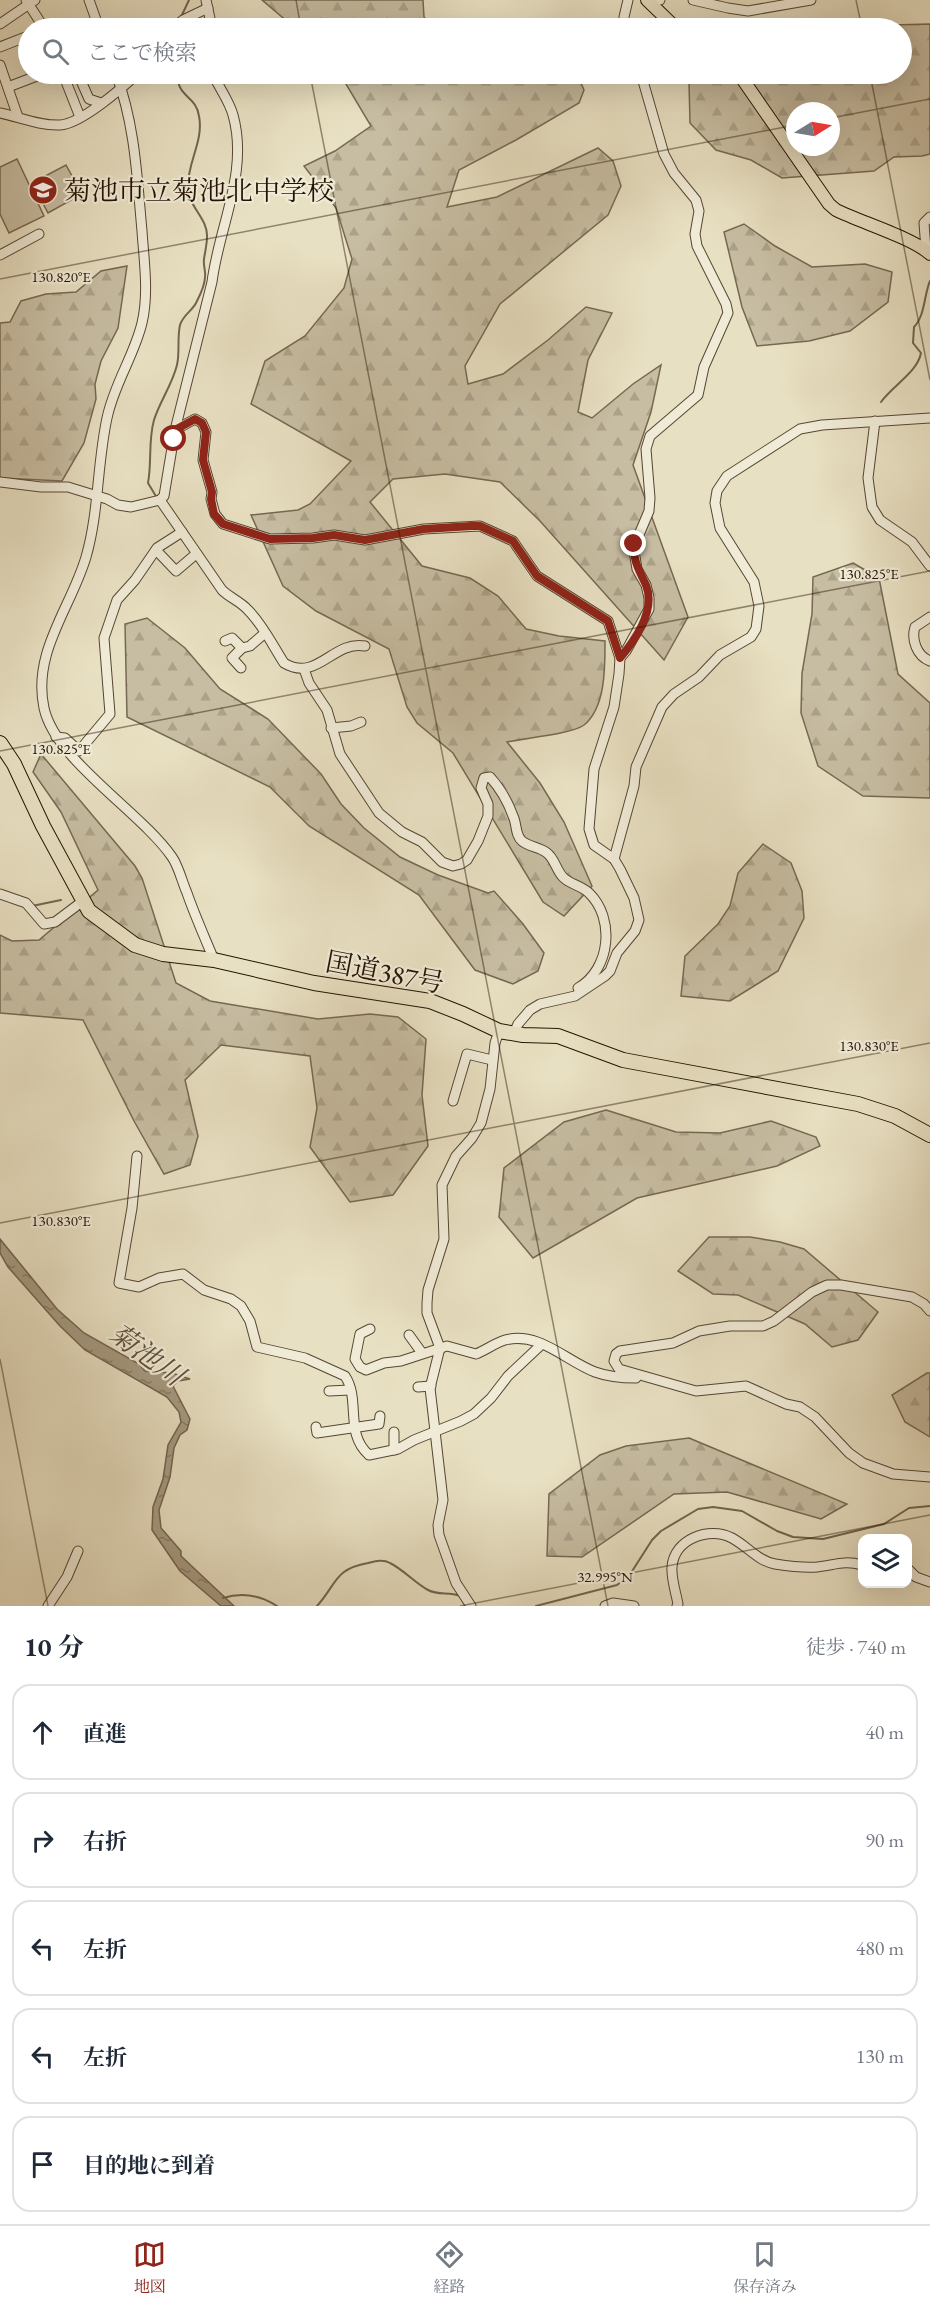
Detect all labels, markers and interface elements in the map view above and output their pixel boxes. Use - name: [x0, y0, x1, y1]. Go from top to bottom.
- search box: [18, 18, 912, 84]
- icon: search: [39, 35, 72, 68]
- text: ここで検索: [87, 38, 197, 67]
- north arrow: [786, 102, 840, 156]
- place label: 菊池市立菊池北中学校: [64, 173, 334, 208]
- school or university icon: 菊池市立菊池北中学校: [27, 174, 59, 206]
- text: 130.820°E: [31, 267, 91, 286]
- route start: [160, 425, 186, 451]
- route end: [620, 530, 646, 556]
- text: 130.825°E: [839, 564, 899, 583]
- text: 130.825°E: [31, 739, 91, 758]
- street label: 国道387号: [323, 943, 447, 1001]
- text: 130.830°E: [839, 1036, 899, 1055]
- text: 130.830°E: [31, 1211, 91, 1230]
- water label: 菊池川: [102, 1315, 194, 1395]
- map controls: [858, 1534, 912, 1588]
- button: layers: [858, 1534, 912, 1588]
- text: 32.995°N: [577, 1567, 633, 1586]
- text: 10 分: [24, 1630, 84, 1664]
- text: 徒歩 · 740 m: [806, 1634, 906, 1660]
- icon: ahead: [26, 1716, 59, 1749]
- text: 直進: [83, 1719, 127, 1748]
- text: 40 m: [865, 1719, 904, 1745]
- icon: right: [26, 1824, 59, 1857]
- text: 右折: [83, 1827, 127, 1856]
- text: 90 m: [865, 1827, 904, 1853]
- icon: left: [26, 1932, 59, 1965]
- text: 左折: [83, 1935, 127, 1964]
- text: 480 m: [856, 1935, 904, 1961]
- icon: left: [26, 2040, 59, 2073]
- text: 左折: [83, 2043, 127, 2072]
- text: 130 m: [856, 2043, 904, 2069]
- icon: arrive: [26, 2148, 59, 2181]
- text: 目的地に到着: [83, 2151, 215, 2180]
- tab: 地図: [133, 2238, 166, 2297]
- tab: 経路: [433, 2238, 466, 2297]
- tab: 保存済み: [733, 2238, 797, 2297]

